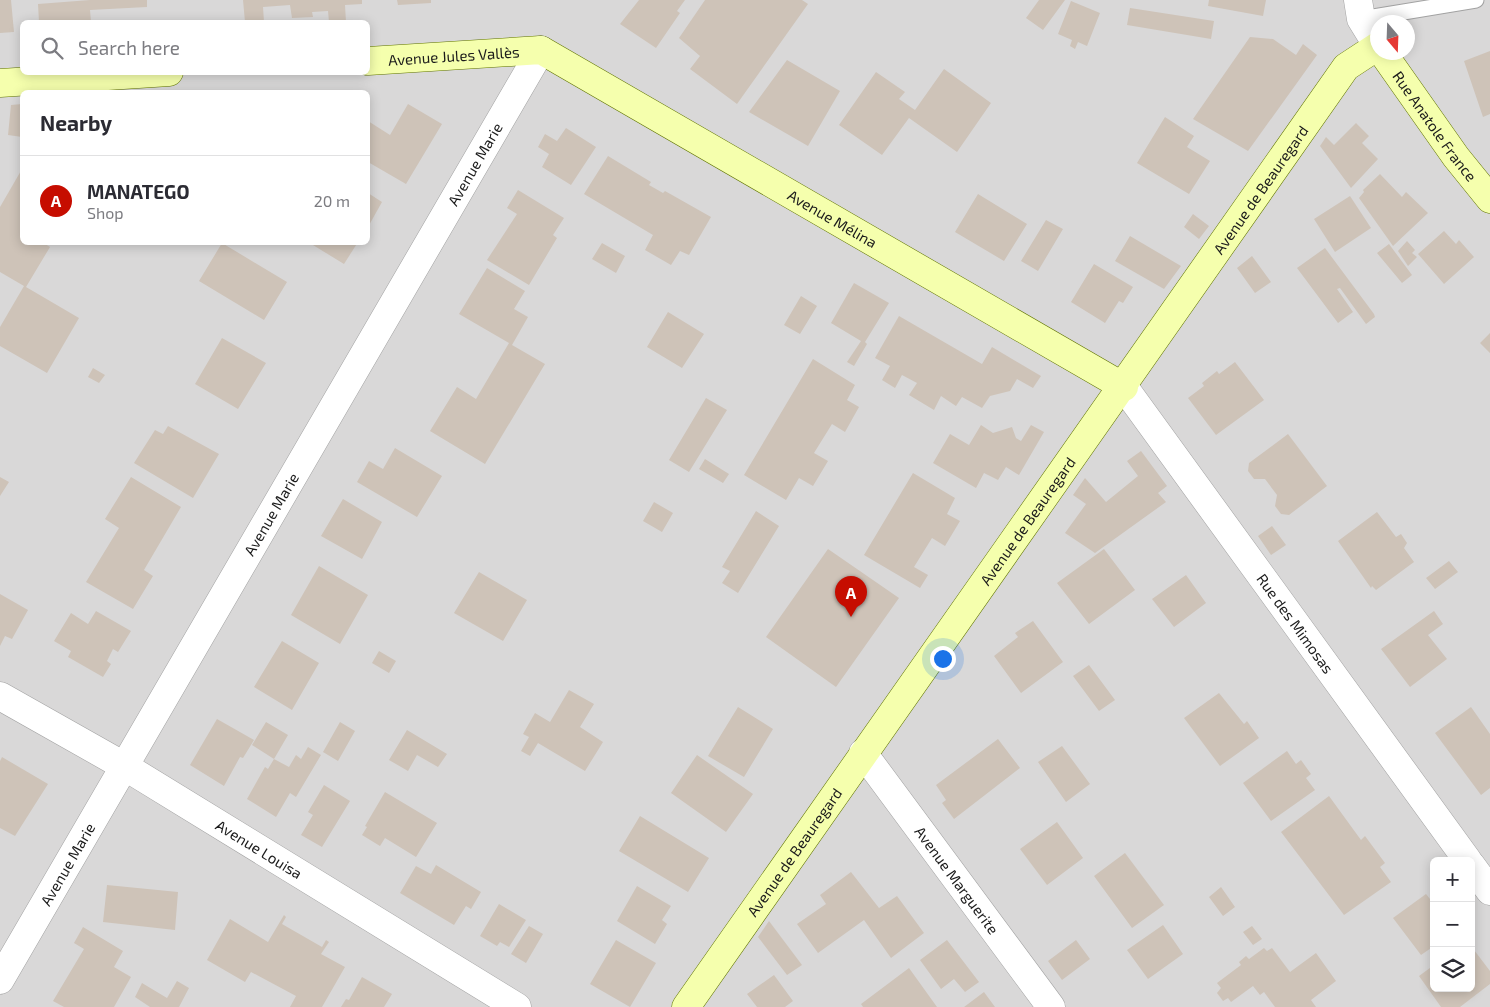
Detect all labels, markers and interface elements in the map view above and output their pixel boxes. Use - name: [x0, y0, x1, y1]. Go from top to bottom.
- north arrow: [1370, 15, 1415, 60]
- search box: [20, 20, 370, 75]
- icon: search: [38, 34, 66, 62]
- text: Search here: [78, 36, 180, 59]
- street label: Avenue Jules Vallès: [387, 42, 520, 69]
- street label: Rue Anatole France: [1389, 67, 1481, 185]
- text: Nearby: [40, 110, 112, 135]
- street label: Avenue Marie: [444, 119, 506, 209]
- street label: Avenue de Beauregard: [1209, 122, 1312, 257]
- text: MANATEGO: [87, 180, 190, 203]
- street label: Avenue Mélina: [785, 186, 880, 251]
- text: A: [51, 191, 61, 210]
- text: 20 m: [314, 191, 350, 210]
- text: Shop: [87, 203, 124, 222]
- street label: Avenue de Beauregard: [976, 453, 1079, 589]
- street label: Avenue Marie: [240, 469, 302, 559]
- street label: Rue des Mimosas: [1253, 570, 1338, 677]
- pin: A: [835, 576, 867, 617]
- your location: [930, 646, 956, 672]
- street label: Avenue de Beauregard: [743, 784, 845, 920]
- street label: Avenue Louisa: [213, 816, 306, 882]
- street label: Avenue Marie: [36, 820, 99, 909]
- street label: Avenue Marguerite: [911, 823, 1003, 937]
- map controls: [1430, 857, 1475, 992]
- button: +: [1430, 857, 1475, 902]
- button: −: [1430, 902, 1475, 947]
- button: layers: [1430, 947, 1475, 992]

